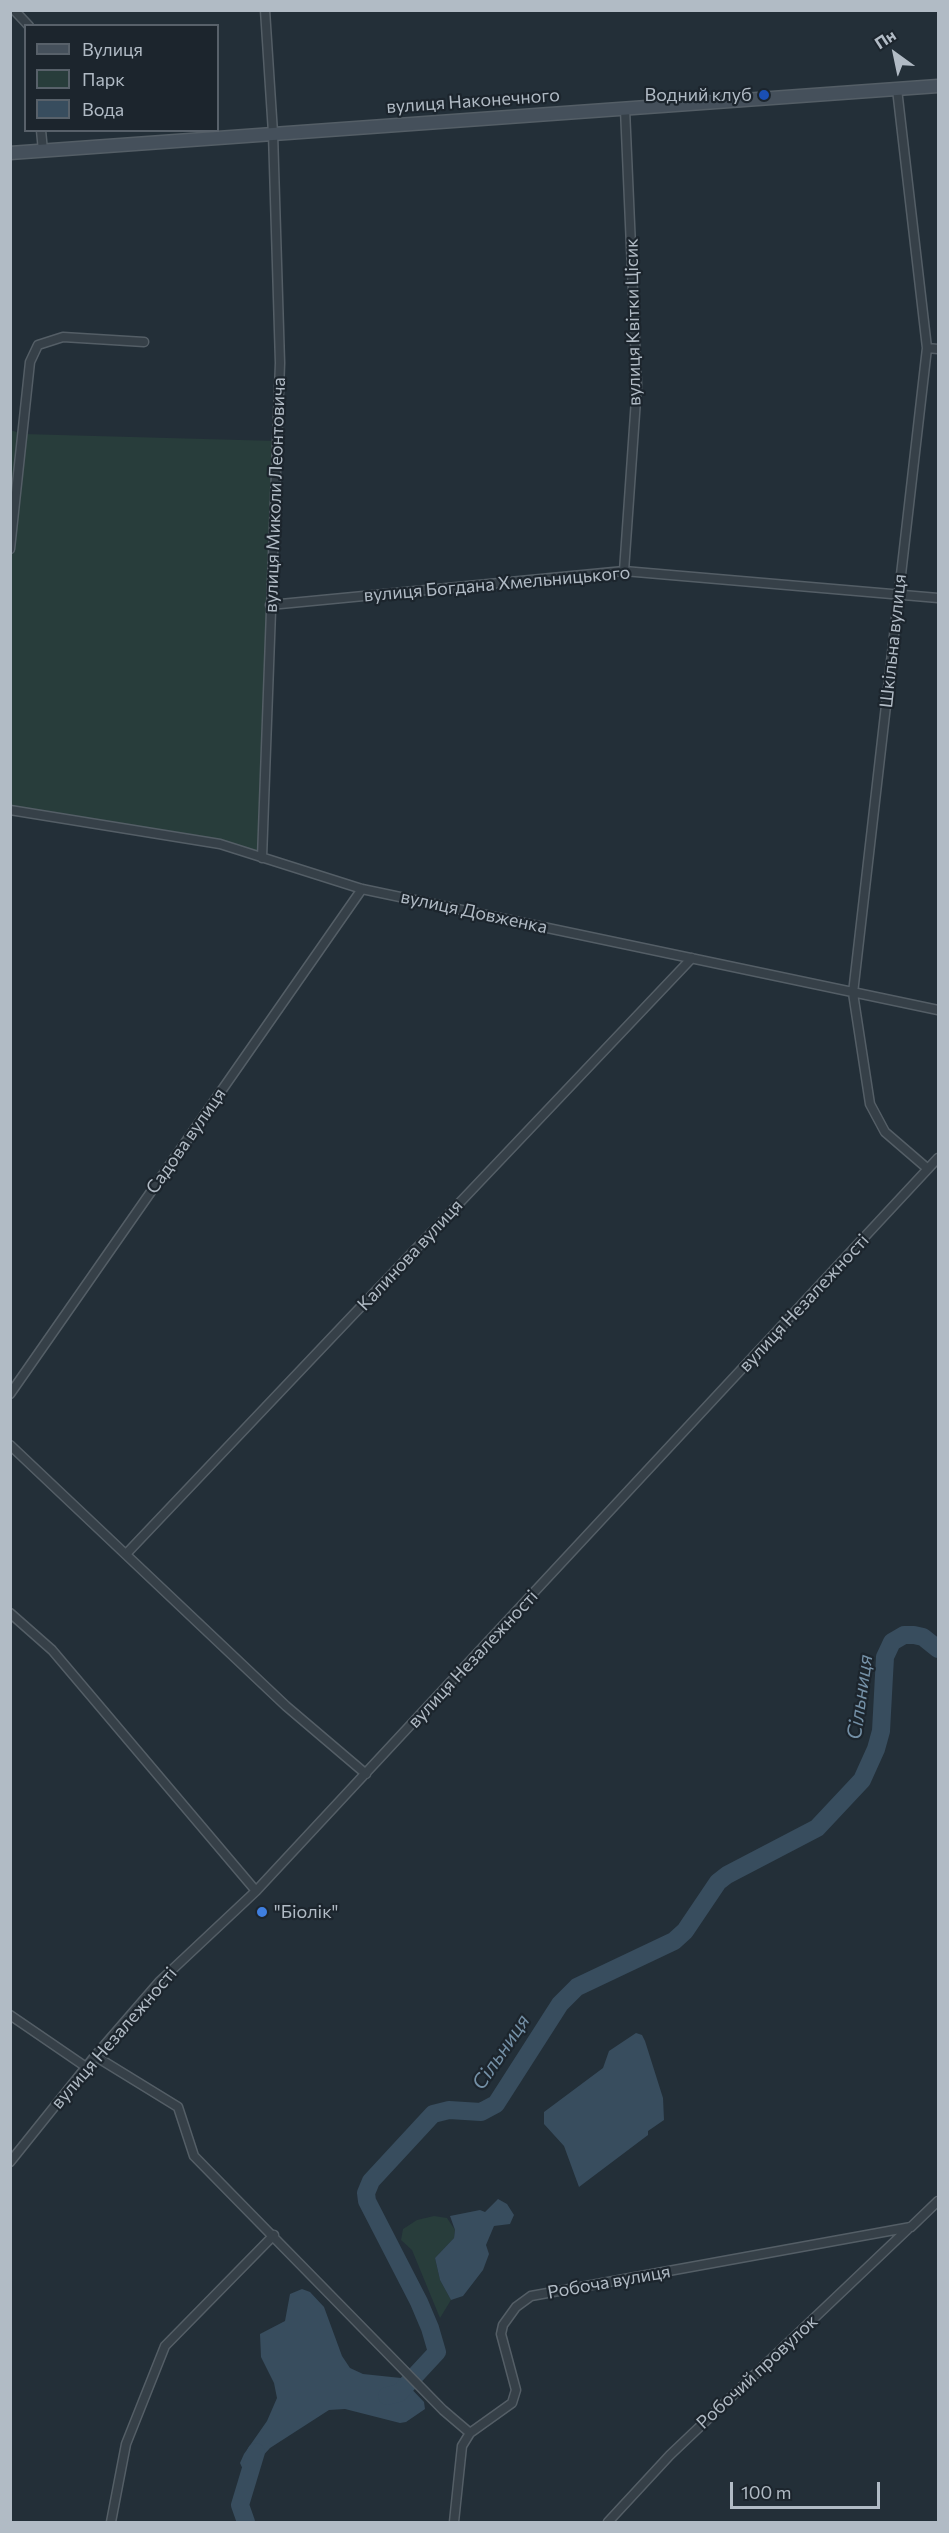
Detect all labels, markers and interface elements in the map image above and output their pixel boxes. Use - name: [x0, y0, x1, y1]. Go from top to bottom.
- legend: [24, 24, 219, 132]
- north arrow: [865, 24, 925, 84]
- text: Пн: [871, 25, 899, 52]
- text: Вулиця: [82, 38, 143, 60]
- text: Парк: [82, 68, 125, 90]
- street label: вулиця Наконечного: [385, 84, 561, 118]
- place label: Водний клуб: [645, 84, 752, 106]
- marker: Водний клуб: [757, 88, 771, 102]
- text: Вода: [82, 98, 124, 120]
- street label: вулиця Квітки Цісик: [621, 238, 645, 406]
- street label: вулиця Миколи Леонтовича: [260, 377, 290, 613]
- street label: вулиця Богдана Хмельницького: [363, 562, 631, 606]
- street label: Шкільна вулиця: [875, 573, 911, 709]
- street label: вулиця Довженка: [399, 886, 549, 938]
- street label: Садова вулиця: [142, 1084, 230, 1198]
- street label: Калинова вулиця: [353, 1195, 467, 1315]
- street label: вулиця Незалежності: [735, 1230, 873, 1376]
- street label: вулиця Незалежності: [404, 1586, 542, 1732]
- water label: Сільниця: [842, 1653, 878, 1741]
- place label: "Біолік": [274, 1901, 339, 1923]
- marker: "Біолік": [255, 1905, 269, 1919]
- street label: вулиця Незалежності: [47, 1963, 181, 2113]
- water label: Сільниця: [467, 2010, 535, 2094]
- street label: Робоча вулиця: [546, 2261, 672, 2303]
- street label: Робочий провулок: [692, 2310, 822, 2434]
- scale bar: [733, 2470, 883, 2508]
- text: 100 m: [741, 2481, 791, 2503]

